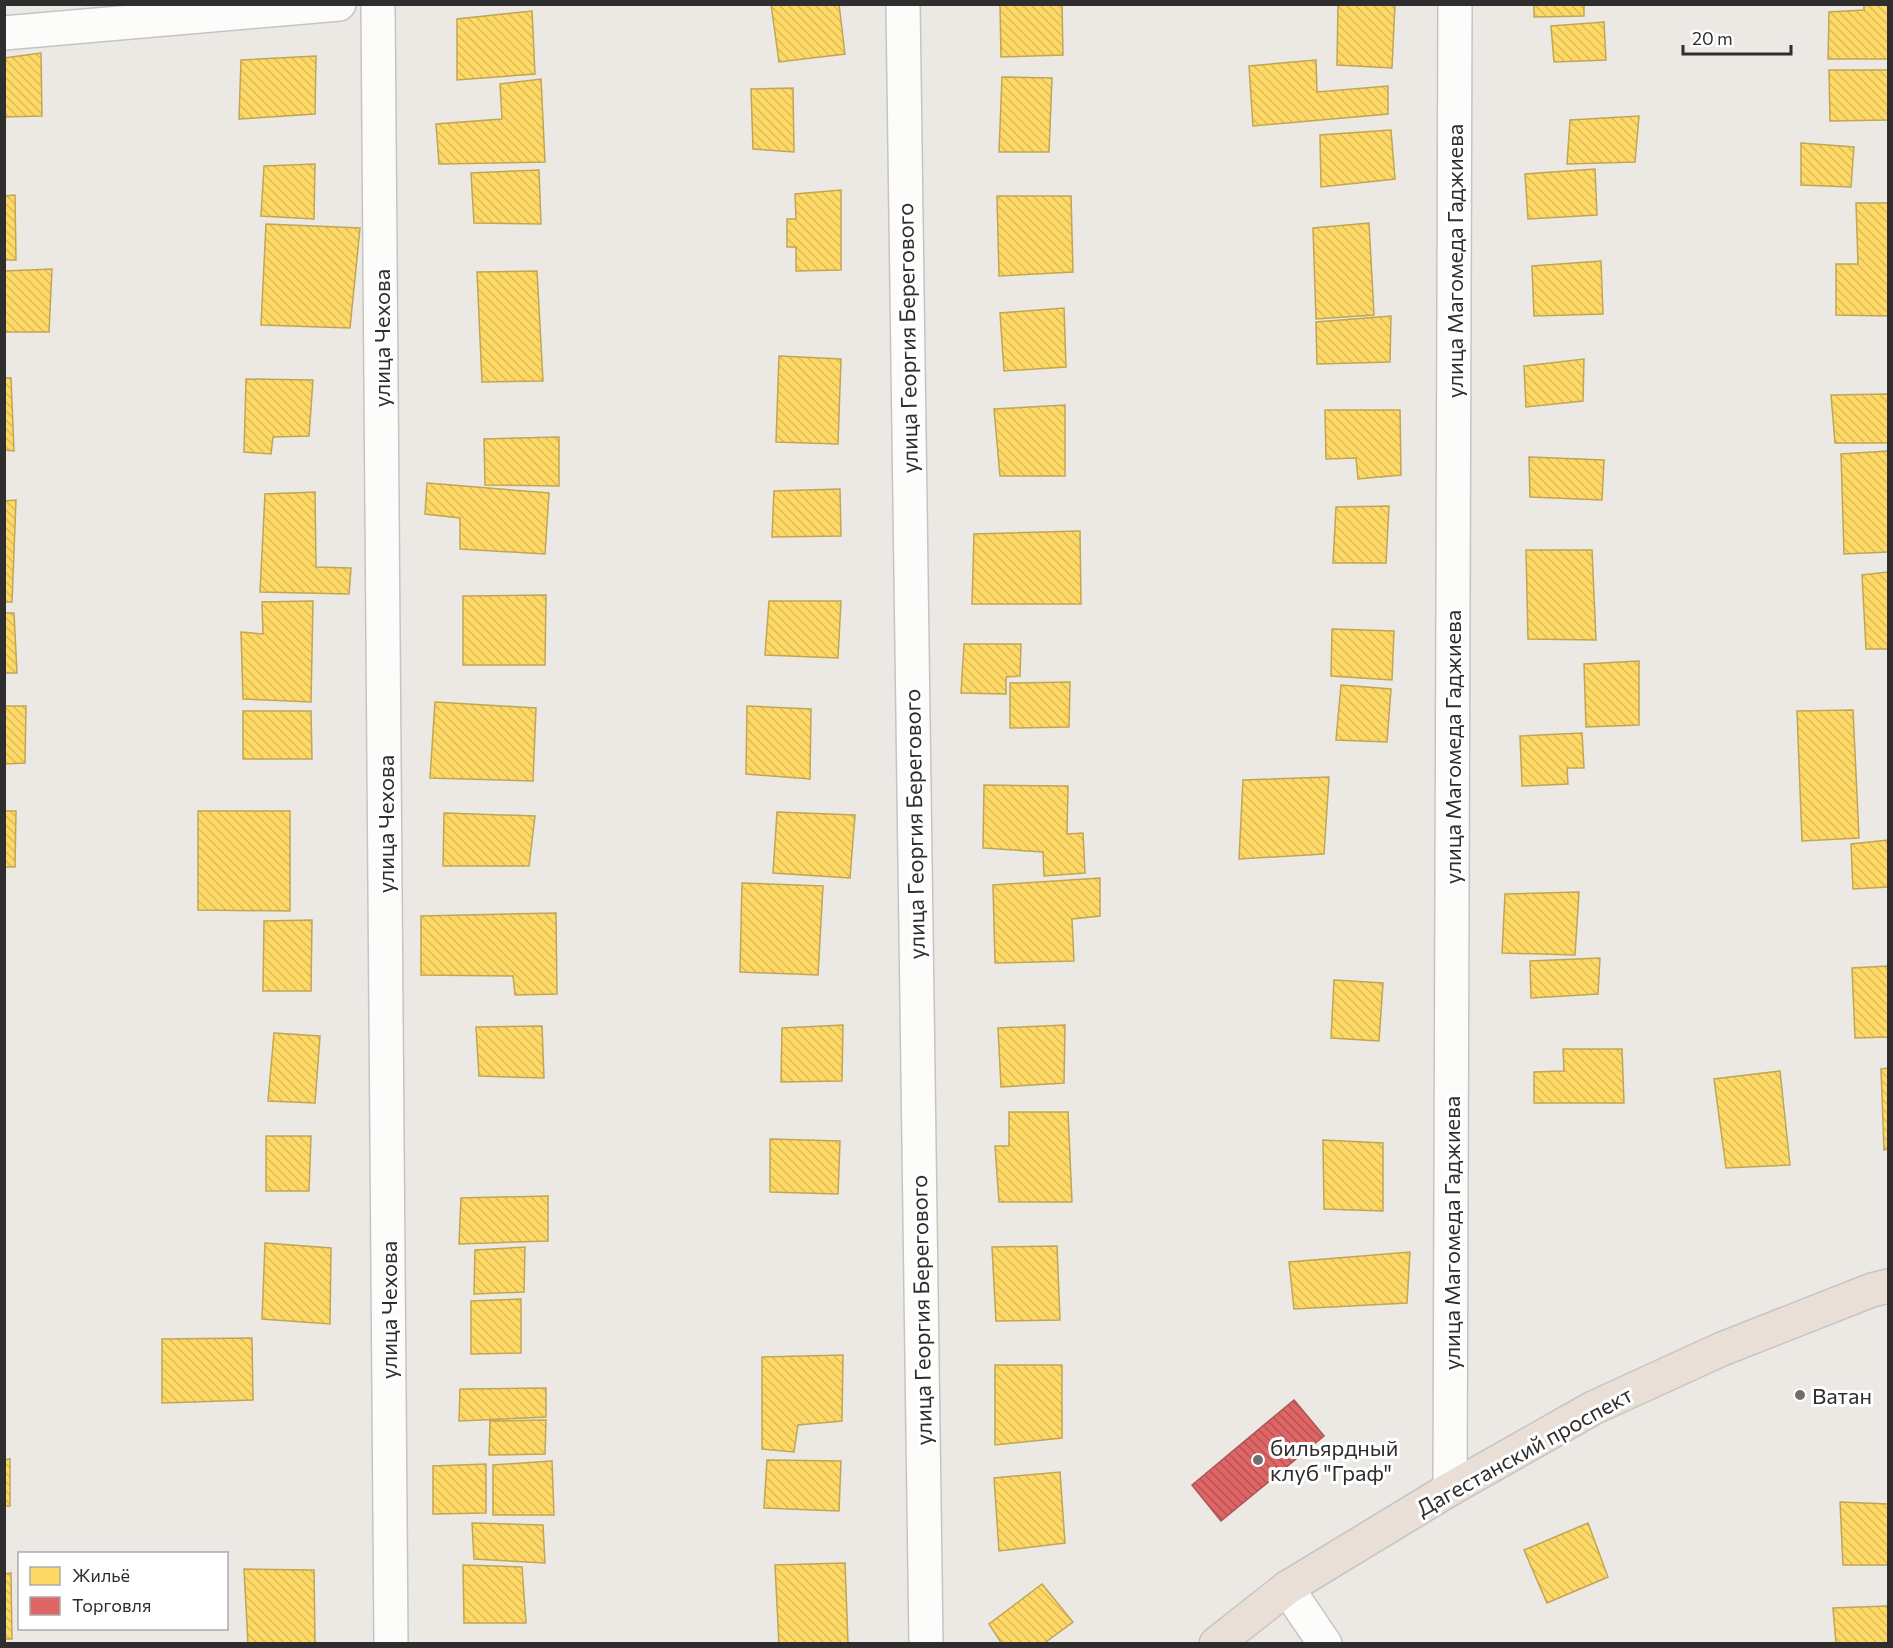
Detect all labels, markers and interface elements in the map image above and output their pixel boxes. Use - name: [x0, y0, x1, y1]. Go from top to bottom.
- scale bar: [1683, 18, 1791, 56]
- text: 20 m: [1692, 27, 1733, 49]
- street label: улица Магомеда Гаджиева: [1441, 124, 1468, 398]
- street label: улица Георгия Берегового: [891, 202, 923, 474]
- street label: улица Чехова: [368, 269, 395, 407]
- street label: улица Магомеда Гаджиева: [1439, 610, 1466, 884]
- street label: улица Георгия Берегового: [898, 688, 930, 960]
- street label: улица Чехова: [372, 755, 399, 893]
- street label: улица Магомеда Гаджиева: [1438, 1096, 1465, 1370]
- street label: улица Георгия Берегового: [905, 1174, 937, 1446]
- street label: улица Чехова: [375, 1241, 402, 1379]
- street label: Дагестанский проспект: [1411, 1380, 1637, 1522]
- place label: Ватан: [1812, 1382, 1872, 1409]
- marker: Ватан: [1793, 1388, 1807, 1402]
- place label: бильярдный клуб "Граф": [1270, 1434, 1398, 1486]
- marker: бильярдный клуб "Граф": [1251, 1453, 1265, 1467]
- legend: [18, 1552, 228, 1630]
- text: Жильё: [72, 1564, 130, 1586]
- text: Торговля: [72, 1594, 151, 1616]

